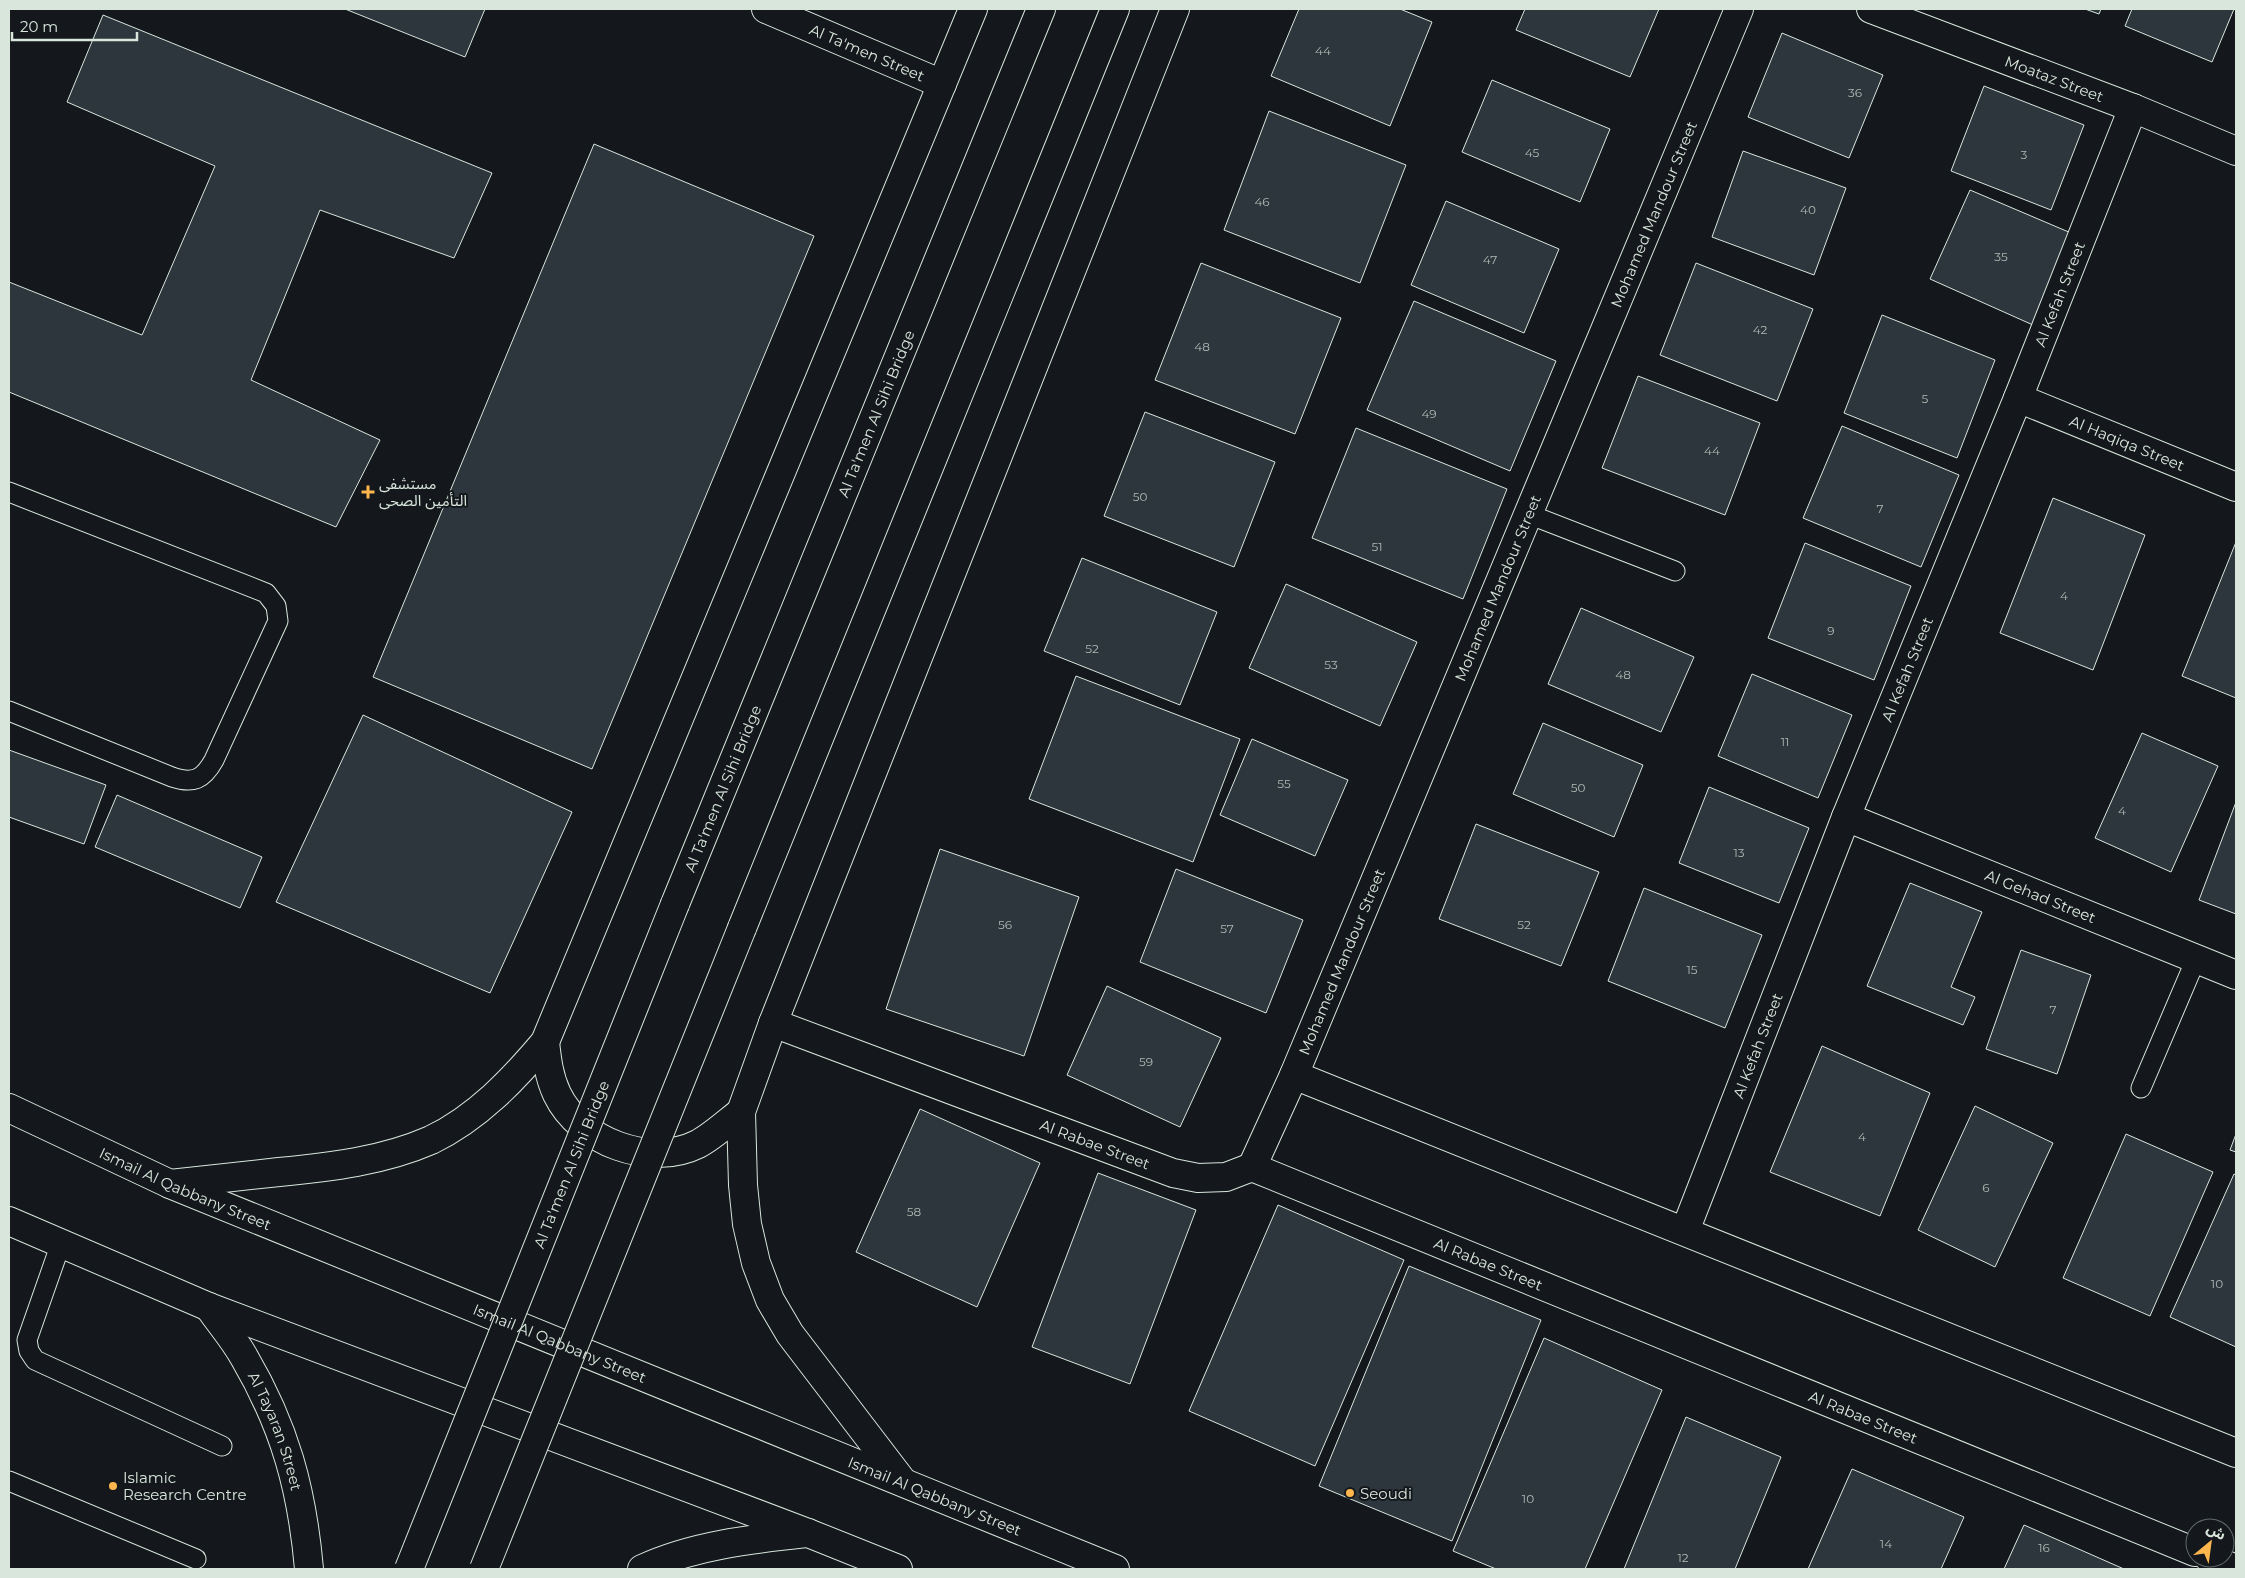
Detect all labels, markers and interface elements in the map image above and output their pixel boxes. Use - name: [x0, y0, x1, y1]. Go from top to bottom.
- scale bar: [12, 10, 138, 42]
- text: 20 m: [20, 17, 58, 36]
- street label: Al Ta'men Street: [807, 19, 928, 85]
- house number: 44: [1315, 43, 1331, 58]
- street label: Moataz Street: [2002, 51, 2106, 106]
- house number: 36: [1848, 85, 1862, 100]
- street label: Mohamed Mandour Street: [1606, 118, 1701, 310]
- house number: 45: [1525, 145, 1540, 160]
- house number: 3: [2021, 147, 2028, 162]
- house number: 46: [1254, 194, 1270, 209]
- house number: 40: [1800, 202, 1816, 217]
- street label: Al Kefah Street: [2030, 239, 2089, 349]
- house number: 35: [1994, 249, 2008, 264]
- house number: 47: [1483, 252, 1497, 267]
- house number: 42: [1753, 322, 1768, 337]
- street label: Al Ta'men Al Sihi Bridge: [833, 327, 918, 500]
- house number: 48: [1194, 339, 1210, 354]
- house number: 5: [1922, 391, 1929, 406]
- house number: 49: [1421, 406, 1437, 421]
- street label: Al Haqiqa Street: [2067, 411, 2187, 475]
- house number: 44: [1704, 443, 1720, 458]
- place label: مستشفى التأمين الصحى: [379, 474, 467, 510]
- marker: مستشفى التأمين الصحى: [361, 485, 375, 499]
- house number: 50: [1133, 489, 1147, 504]
- street label: Mohamed Mandour Street: [1450, 492, 1545, 684]
- house number: 7: [1876, 501, 1884, 516]
- house number: 51: [1371, 539, 1383, 554]
- house number: 4: [2060, 588, 2068, 603]
- street label: Al Kefah Street: [1877, 614, 1937, 724]
- house number: 9: [1827, 623, 1835, 638]
- house number: 52: [1085, 641, 1099, 656]
- house number: 53: [1324, 657, 1338, 672]
- house number: 48: [1615, 667, 1631, 682]
- street label: Al Ta'men Al Sihi Bridge: [680, 702, 765, 875]
- house number: 11: [1781, 734, 1789, 749]
- house number: 55: [1277, 776, 1291, 791]
- house number: 50: [1571, 780, 1585, 795]
- house number: 4: [2118, 803, 2126, 818]
- house number: 13: [1733, 845, 1745, 860]
- street label: Al Gehad Street: [1982, 865, 2099, 927]
- street label: Mohamed Mandour Street: [1294, 866, 1389, 1058]
- house number: 56: [998, 917, 1012, 932]
- house number: 52: [1517, 917, 1531, 932]
- house number: 57: [1220, 921, 1234, 936]
- house number: 15: [1686, 962, 1698, 977]
- street label: Al Kefah Street: [1728, 990, 1786, 1101]
- house number: 7: [2049, 1002, 2057, 1017]
- house number: 59: [1139, 1054, 1153, 1069]
- street label: Al Ta'men Al Sihi Bridge: [529, 1078, 613, 1251]
- street label: Al Rabae Street: [1038, 1115, 1153, 1173]
- house number: 4: [1858, 1129, 1866, 1144]
- street label: Ismail Al Qabbany Street: [97, 1143, 274, 1234]
- house number: 6: [1982, 1180, 1990, 1195]
- house number: 58: [907, 1204, 922, 1219]
- street label: Al Rabae Street: [1431, 1233, 1546, 1294]
- house number: 10: [2211, 1276, 2223, 1291]
- street label: Ismail Al Qabbany Street: [470, 1299, 649, 1387]
- street label: Al Tayaran Street: [245, 1368, 307, 1492]
- street label: Al Rabae Street: [1806, 1386, 1921, 1447]
- street label: Ismail Al Qabbany Street: [846, 1452, 1024, 1539]
- place label: Islamic Research Centre: [123, 1468, 247, 1504]
- marker: Islamic Research Centre: [107, 1480, 119, 1492]
- place label: Seoudi: [1360, 1484, 1412, 1503]
- marker: Seoudi: [1344, 1487, 1356, 1499]
- house number: 10: [1522, 1491, 1534, 1506]
- north arrow: [2185, 1518, 2235, 1568]
- text: ش: [2204, 1519, 2229, 1544]
- house number: 14: [1880, 1536, 1892, 1551]
- house number: 16: [2038, 1540, 2050, 1555]
- house number: 12: [1677, 1550, 1689, 1565]

